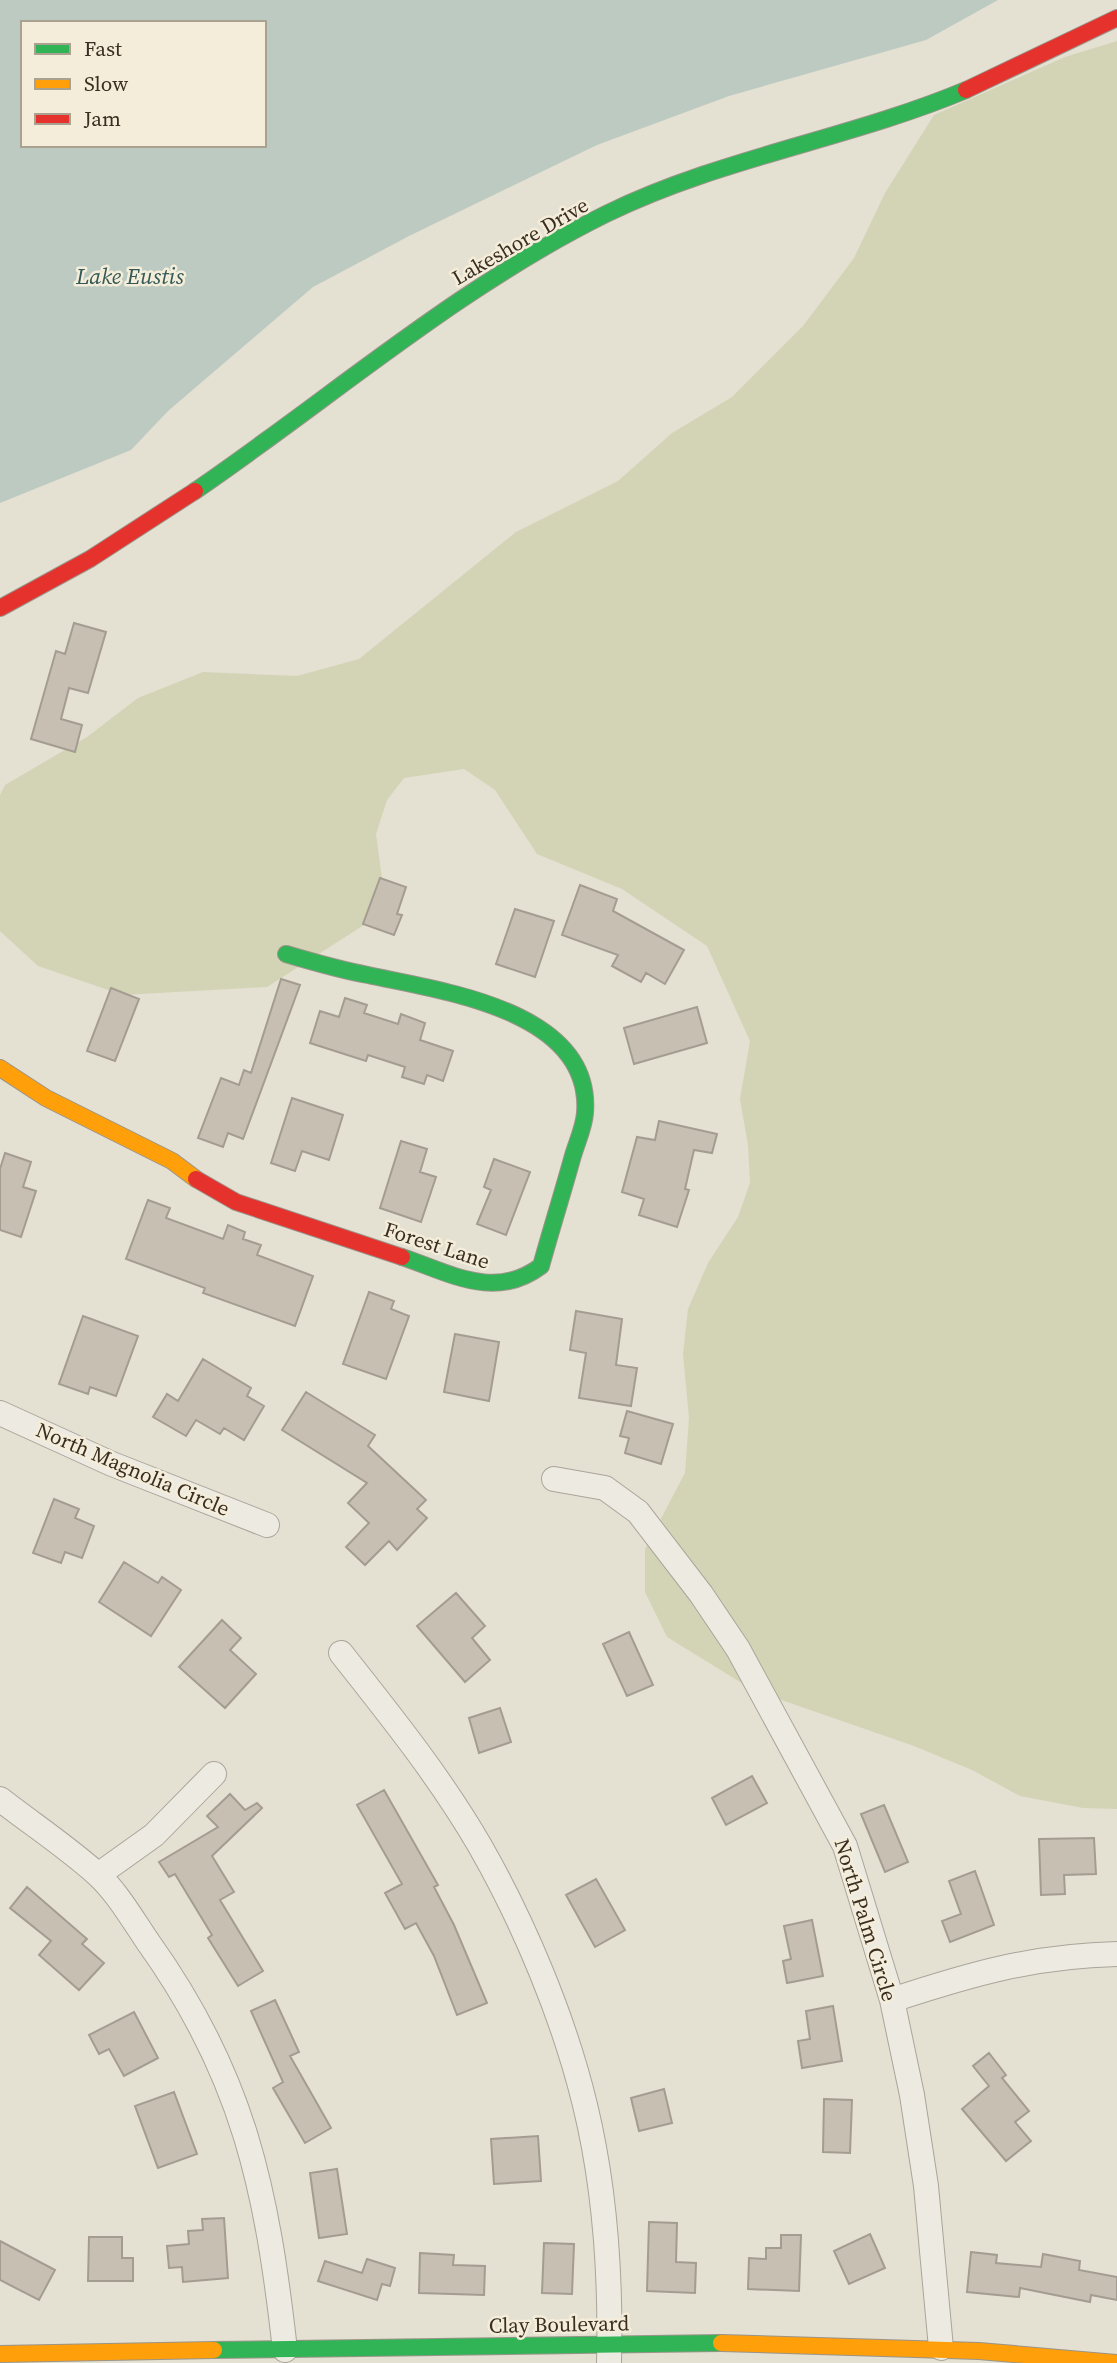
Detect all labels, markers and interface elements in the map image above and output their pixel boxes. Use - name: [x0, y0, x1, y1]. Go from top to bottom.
- legend: [21, 21, 266, 147]
- text: Fast: [84, 34, 122, 63]
- text: Slow: [84, 69, 128, 98]
- text: Jam: [83, 104, 121, 133]
- street label: Lakeshore Drive: [447, 190, 593, 292]
- water label: Lake Eustis: [75, 260, 185, 292]
- street label: Forest Lane: [380, 1214, 494, 1276]
- street label: North Magnolia Circle: [32, 1415, 234, 1523]
- street label: North Palm Circle: [827, 1835, 905, 2005]
- street label: Clay Boulevard: [489, 2308, 630, 2340]

